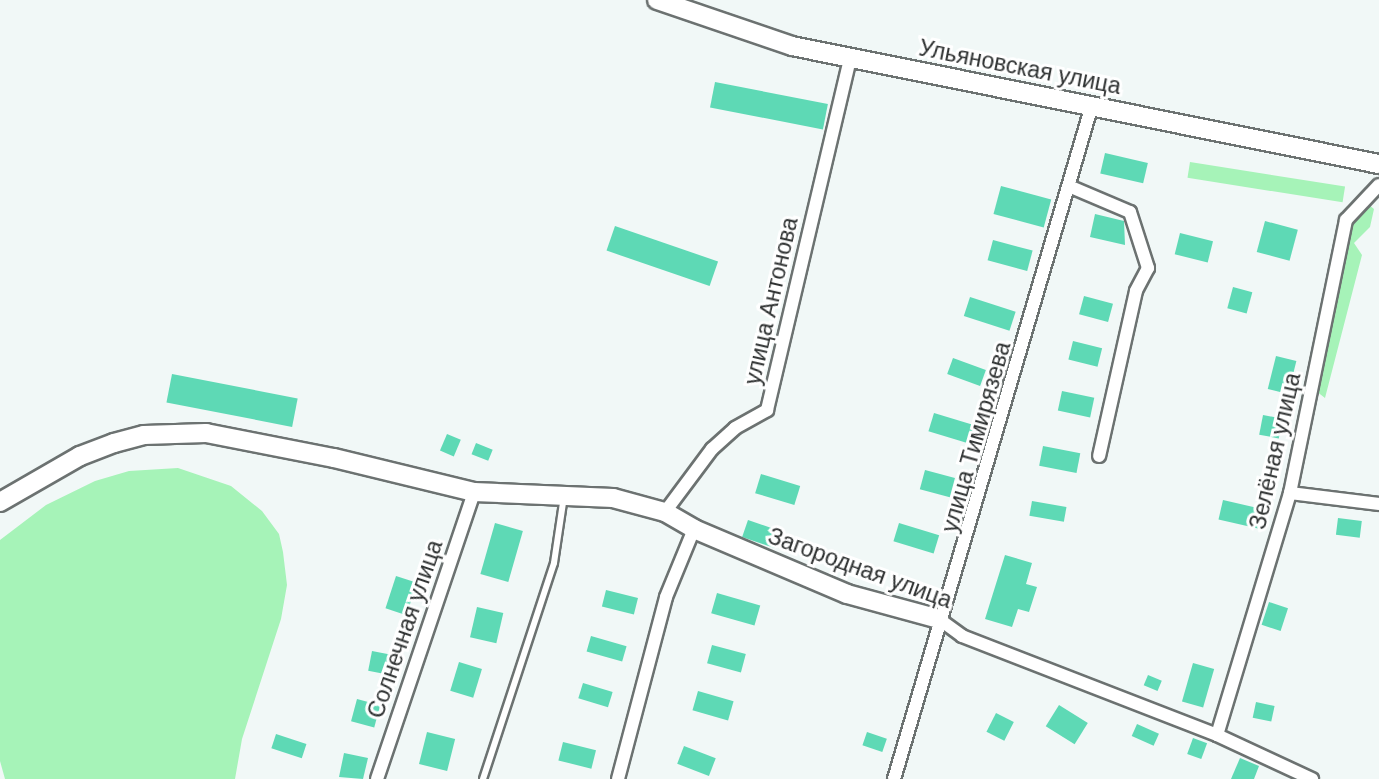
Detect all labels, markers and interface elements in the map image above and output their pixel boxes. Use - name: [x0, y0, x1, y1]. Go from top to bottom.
- street label: Ульяновская улица: [917, 34, 1123, 100]
- street label: улица Антонова: [738, 215, 804, 387]
- street label: улица Тимирязева: [936, 339, 1016, 535]
- street label: Зелёная улица: [1244, 370, 1306, 532]
- street label: Загородная улица: [764, 522, 956, 614]
- street label: Солнечная улица: [362, 536, 448, 722]

